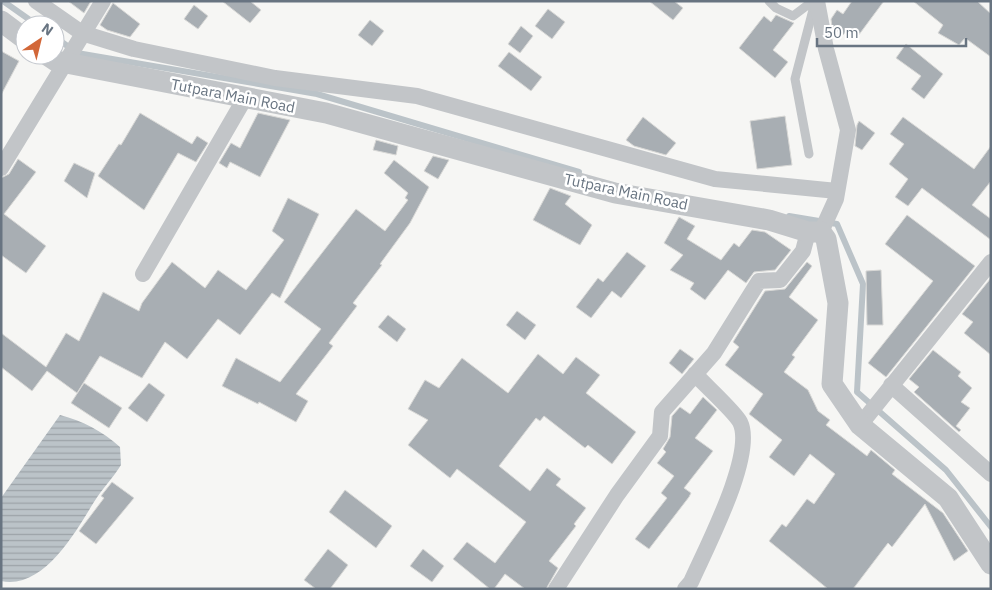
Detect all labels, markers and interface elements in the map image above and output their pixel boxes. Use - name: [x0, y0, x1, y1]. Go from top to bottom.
- north arrow: [15, 15, 65, 65]
- scale bar: [817, 15, 966, 47]
- text: N: [38, 19, 57, 40]
- text: 50 m: [824, 23, 859, 42]
- street label: Tutpara Main Road: [170, 74, 297, 117]
- street label: Tutpara Main Road: [563, 169, 690, 214]

